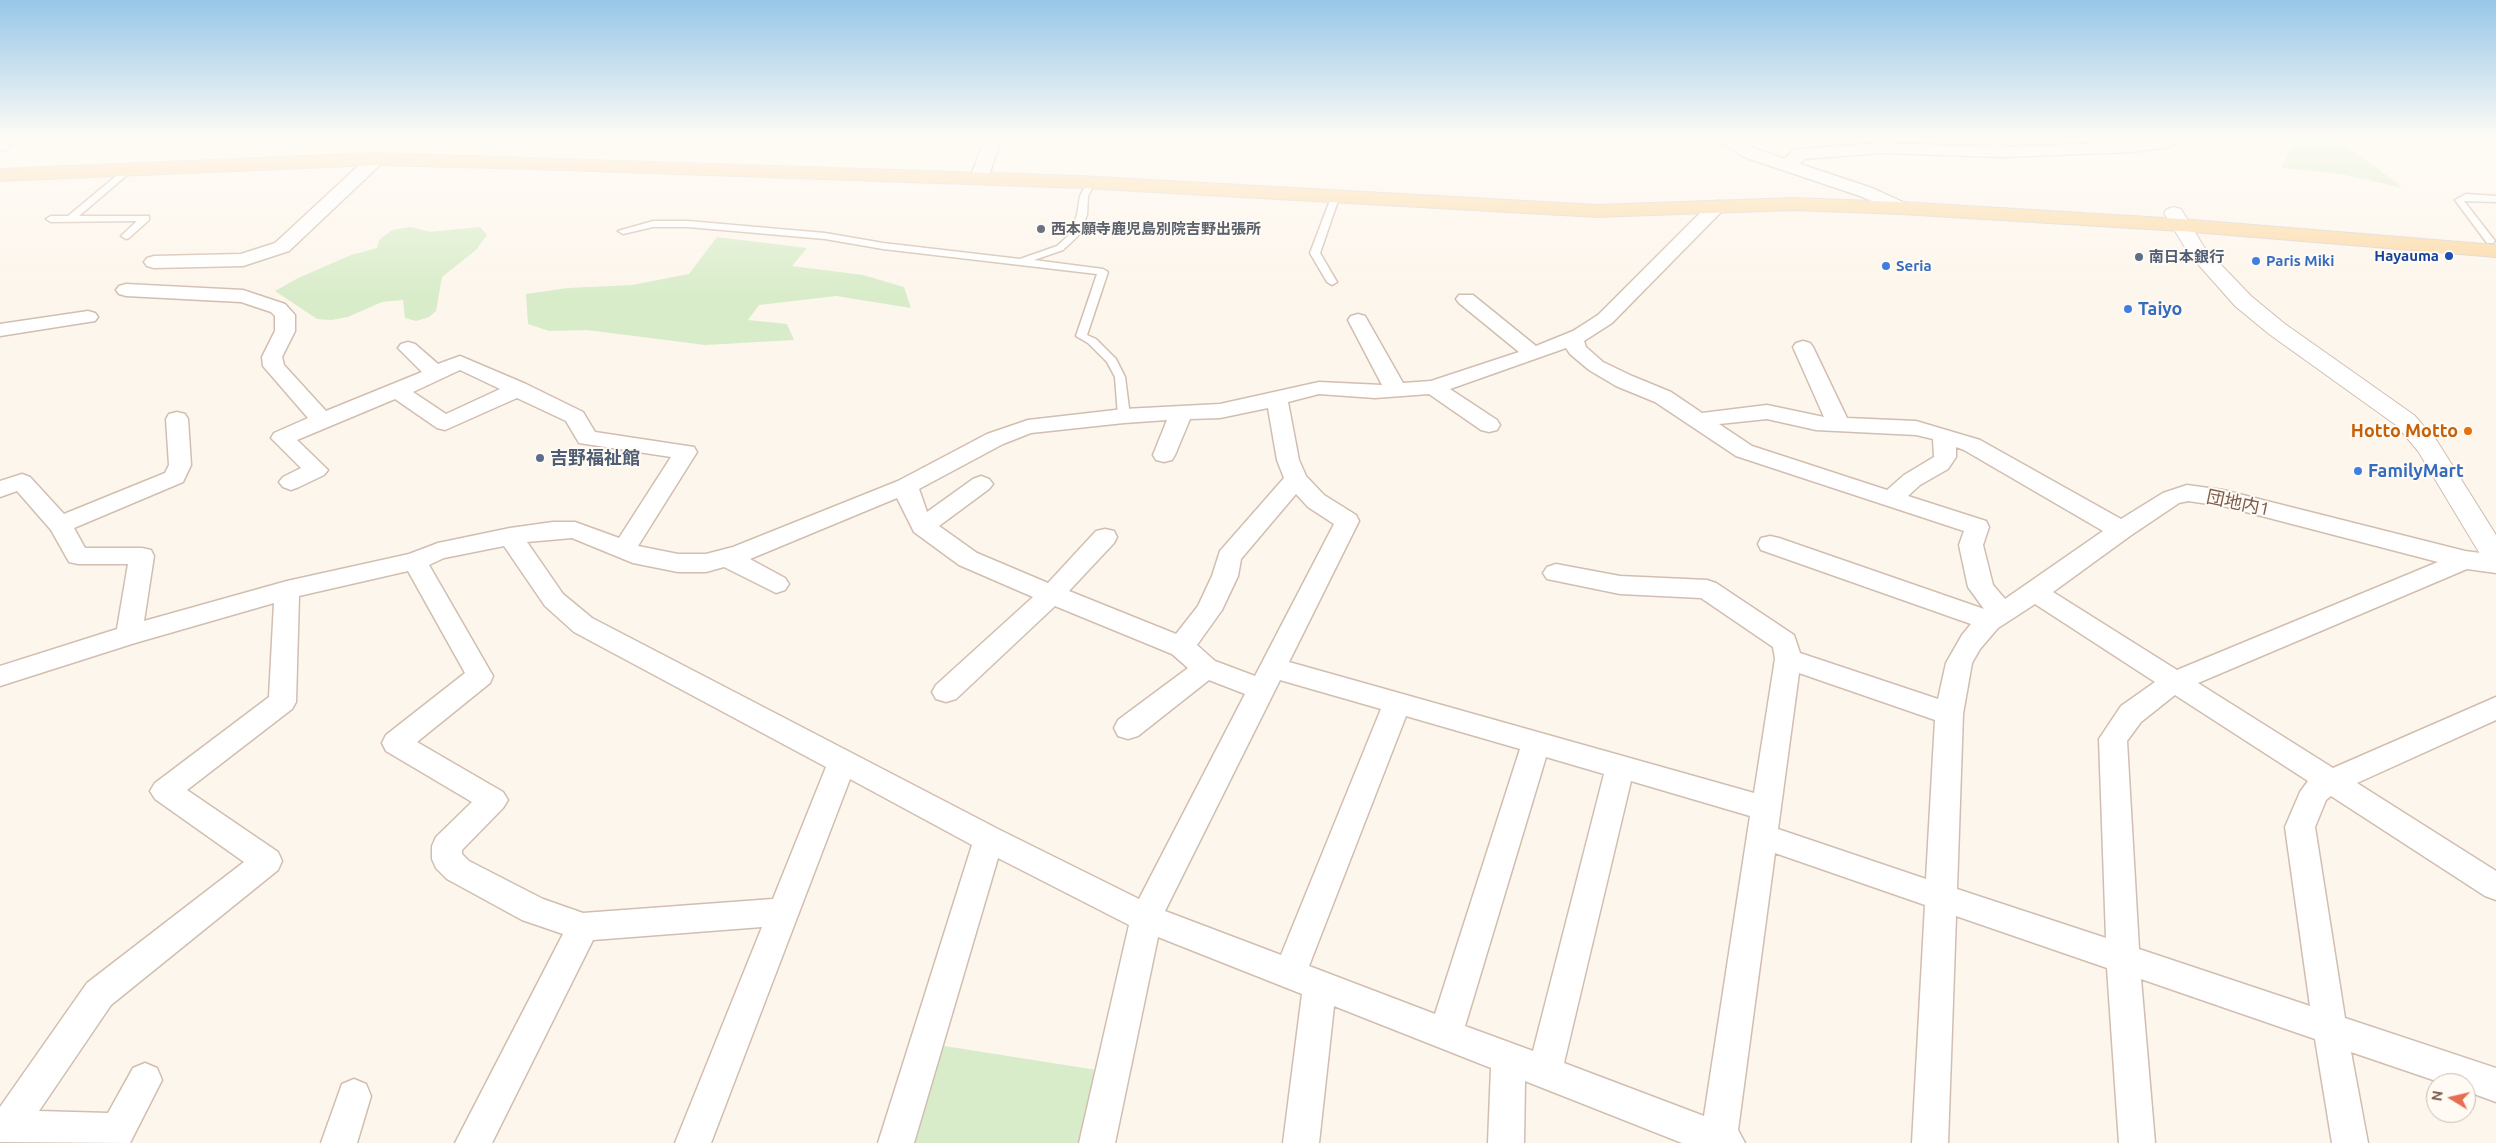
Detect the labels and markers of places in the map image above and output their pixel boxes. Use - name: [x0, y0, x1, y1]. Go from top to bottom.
- place label: 西本願寺鹿児島別院吉野出張所: [1051, 220, 1261, 238]
- marker: 西本願寺鹿児島別院吉野出張所: [1035, 223, 1047, 235]
- place label: Hayauma: [2374, 247, 2439, 265]
- place label: 南日本銀行: [2149, 248, 2224, 266]
- marker: Hayauma: [2443, 250, 2455, 262]
- marker: 南日本銀行: [2133, 251, 2145, 263]
- place label: Paris Miki: [2266, 252, 2334, 270]
- marker: Paris Miki: [2250, 255, 2262, 267]
- place label: Seria: [1896, 257, 1932, 275]
- marker: Seria: [1880, 260, 1892, 272]
- place label: Taiyo: [2138, 298, 2182, 320]
- marker: Taiyo: [2122, 303, 2134, 315]
- place label: Hotto Motto: [2351, 420, 2458, 442]
- marker: Hotto Motto: [2462, 425, 2474, 437]
- place label: 吉野福祉館: [550, 447, 640, 469]
- marker: 吉野福祉館: [534, 452, 546, 464]
- place label: FamilyMart: [2368, 460, 2464, 482]
- marker: FamilyMart: [2352, 465, 2364, 477]

